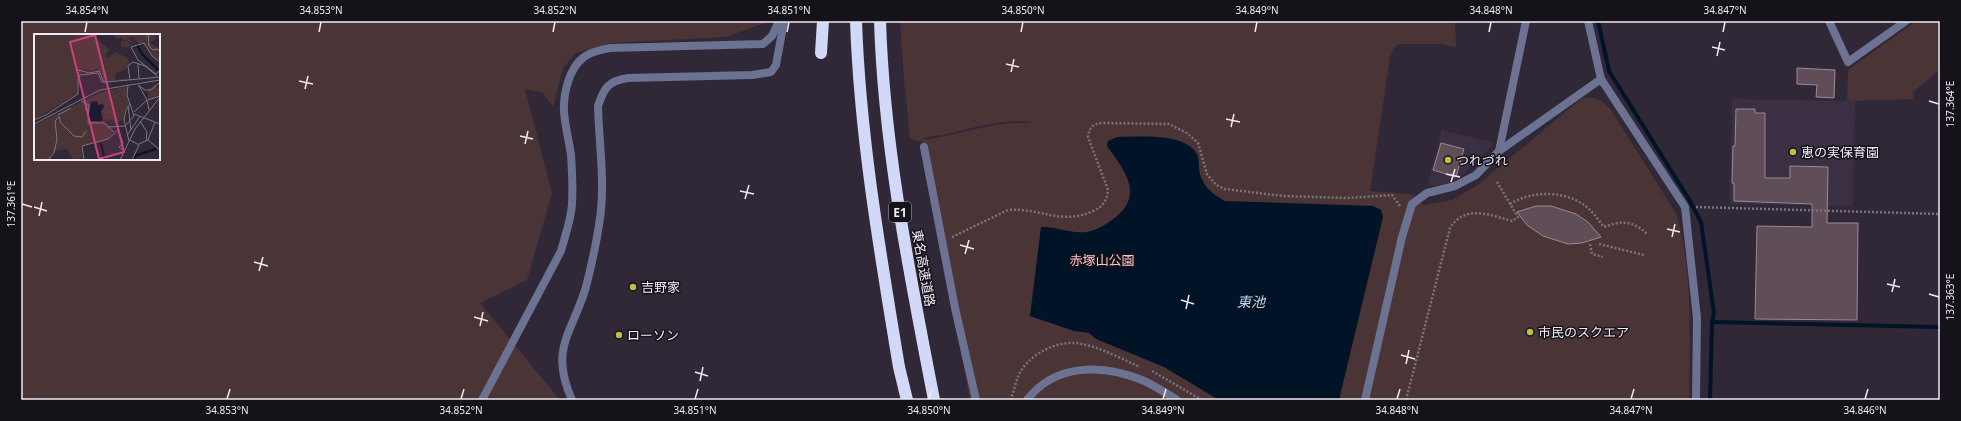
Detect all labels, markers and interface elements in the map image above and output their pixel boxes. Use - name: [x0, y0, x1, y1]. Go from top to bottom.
- text: 34.854°N: [65, 3, 109, 17]
- text: 34.853°N: [299, 3, 343, 17]
- text: 34.852°N: [533, 3, 577, 17]
- text: 34.851°N: [767, 3, 811, 17]
- text: 34.850°N: [1001, 3, 1045, 17]
- text: 34.849°N: [1235, 3, 1279, 17]
- text: 34.848°N: [1469, 3, 1513, 17]
- text: 34.847°N: [1703, 3, 1747, 17]
- inset map: [34, 34, 160, 160]
- text: 137.364°E: [1943, 81, 1957, 127]
- place label: 恵の実保育園: [1801, 143, 1879, 161]
- marker: 恵の実保育園: [1788, 147, 1798, 157]
- place label: つれづれ: [1456, 151, 1508, 169]
- marker: つれづれ: [1443, 155, 1453, 165]
- text: 137.361°E: [4, 181, 18, 227]
- road number: E1: [889, 202, 911, 222]
- street label: 東名高速道路: [908, 228, 940, 308]
- park label: 赤塚山公園: [1069, 251, 1135, 269]
- text: 137.363°E: [1943, 274, 1957, 320]
- place label: 吉野家: [641, 278, 680, 296]
- marker: 吉野家: [628, 282, 638, 292]
- water label: 東池: [1237, 292, 1267, 311]
- place label: 市民のスクエア: [1538, 323, 1629, 341]
- place label: ローソン: [627, 326, 679, 344]
- marker: 市民のスクエア: [1525, 327, 1535, 337]
- marker: ローソン: [614, 330, 624, 340]
- text: 34.853°N: [205, 403, 249, 417]
- text: 34.852°N: [439, 403, 483, 417]
- text: 34.851°N: [673, 403, 717, 417]
- text: 34.850°N: [907, 403, 951, 417]
- text: 34.849°N: [1141, 403, 1185, 417]
- text: 34.848°N: [1375, 403, 1419, 417]
- text: 34.847°N: [1609, 403, 1653, 417]
- text: 34.846°N: [1843, 403, 1887, 417]

